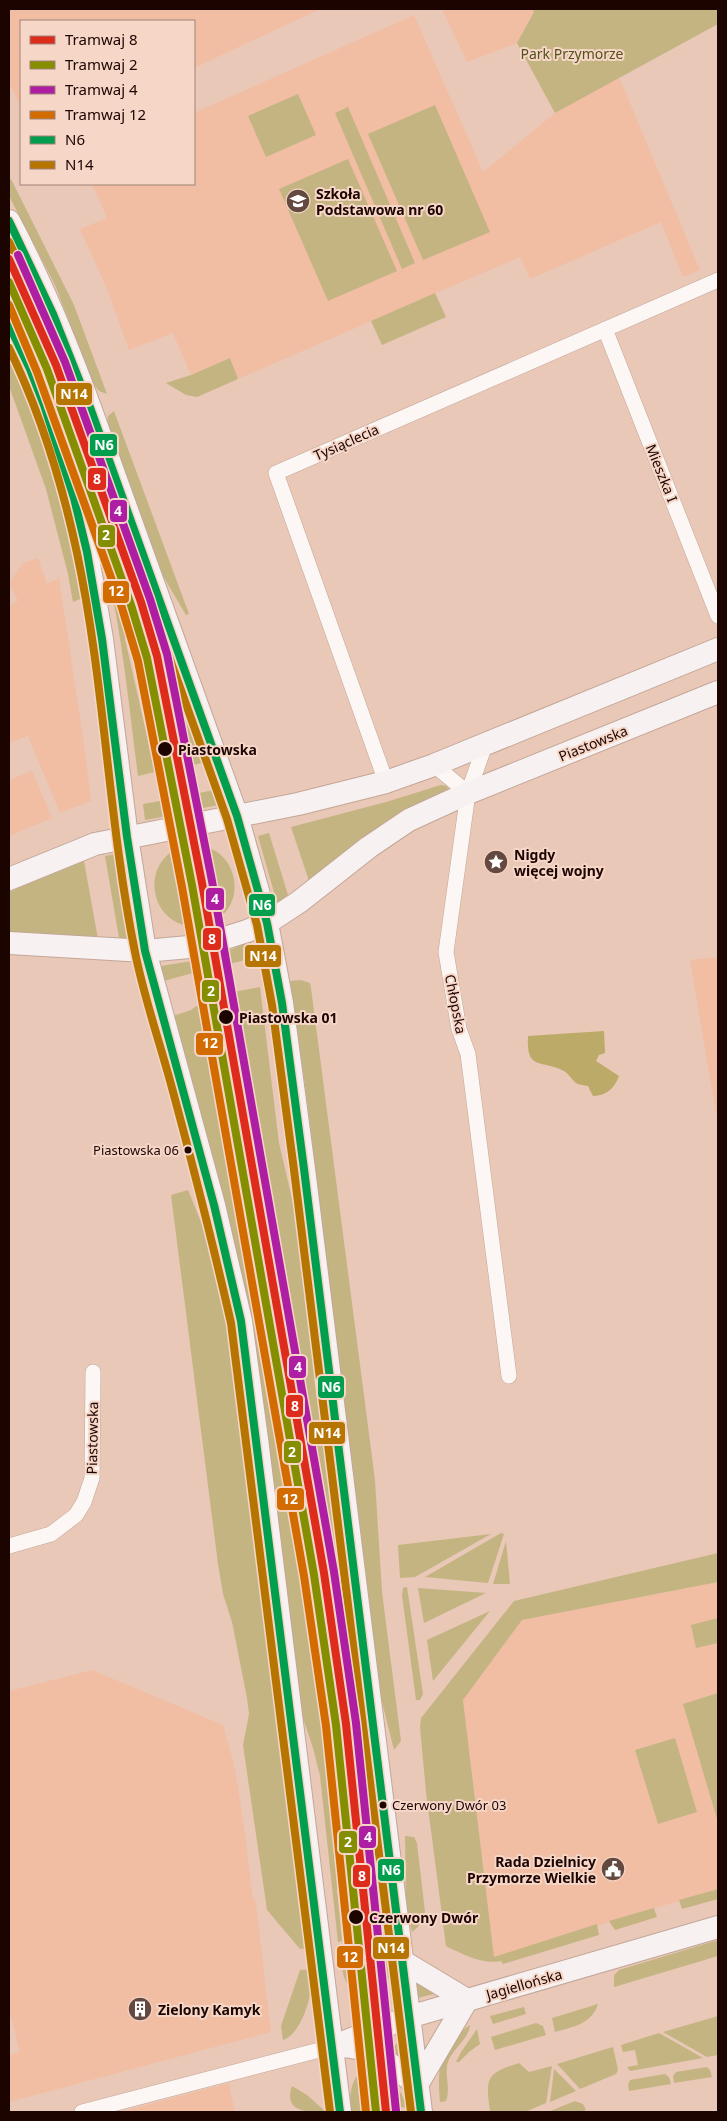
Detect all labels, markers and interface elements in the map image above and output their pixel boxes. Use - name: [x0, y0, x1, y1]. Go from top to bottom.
- legend: [20, 20, 195, 185]
- text: Tramwaj 8: [65, 29, 137, 49]
- park label: Park Przymorze: [520, 44, 624, 63]
- text: Tramwaj 2: [65, 54, 137, 74]
- text: Tramwaj 4: [65, 79, 138, 99]
- text: Tramwaj 12: [65, 104, 146, 124]
- text: N6: [65, 129, 85, 149]
- text: N14: [65, 154, 94, 174]
- place label: Szkoła Podstawowa nr 60: [316, 184, 443, 219]
- school or university icon: Szkoła Podstawowa nr 60: [285, 188, 311, 214]
- line badge: N14: [55, 382, 93, 406]
- text: N14: [60, 384, 88, 403]
- street label: Tysiąclecia: [311, 419, 381, 465]
- line badge: N6: [89, 433, 118, 457]
- text: N6: [94, 435, 114, 454]
- street label: Mieszka I: [642, 441, 682, 505]
- line badge: 8: [87, 467, 107, 491]
- text: 8: [93, 469, 101, 488]
- line badge: 4: [109, 499, 128, 523]
- text: 4: [114, 501, 122, 520]
- line badge: 2: [97, 524, 116, 548]
- text: 2: [102, 525, 110, 544]
- line badge: 12: [102, 580, 130, 604]
- text: 12: [108, 581, 124, 600]
- street label: Piastowska: [556, 721, 630, 765]
- marker: Piastowska: [156, 740, 174, 758]
- place label: Piastowska: [178, 740, 257, 759]
- place label: Nigdy więcej wojny: [514, 845, 604, 880]
- place icon: Nigdy więcej wojny: [483, 849, 509, 875]
- line badge: 4: [205, 887, 225, 911]
- text: 4: [211, 889, 219, 908]
- line badge: N6: [248, 893, 276, 917]
- text: N6: [252, 895, 272, 914]
- line badge: 8: [202, 927, 222, 951]
- text: 8: [208, 929, 216, 948]
- line badge: N14: [244, 944, 282, 968]
- text: N14: [249, 946, 277, 965]
- street label: Chłopska: [441, 973, 471, 1035]
- line badge: 2: [201, 979, 220, 1003]
- text: 2: [207, 981, 215, 1000]
- marker: Piastowska 01: [217, 1008, 235, 1026]
- place label: Piastowska 01: [239, 1008, 338, 1027]
- line badge: 12: [195, 1032, 224, 1056]
- text: 12: [202, 1033, 218, 1052]
- place label: Piastowska 06: [93, 1141, 179, 1159]
- marker: Piastowska 06: [183, 1145, 193, 1155]
- line badge: 4: [288, 1355, 307, 1379]
- text: 4: [294, 1357, 302, 1376]
- line badge: N6: [317, 1375, 345, 1399]
- text: N6: [321, 1377, 341, 1396]
- line badge: 8: [285, 1394, 304, 1418]
- text: 8: [291, 1396, 299, 1415]
- street label: Piastowska: [82, 1401, 102, 1475]
- line badge: N14: [308, 1421, 346, 1445]
- text: N14: [313, 1423, 341, 1442]
- line badge: 2: [283, 1440, 302, 1464]
- text: 2: [288, 1442, 296, 1461]
- line badge: 12: [276, 1487, 305, 1511]
- text: 12: [282, 1489, 298, 1508]
- place label: Czerwony Dwór 03: [392, 1796, 506, 1814]
- marker: Czerwony Dwór 03: [378, 1800, 388, 1810]
- line badge: 4: [358, 1825, 377, 1849]
- text: 4: [364, 1827, 372, 1846]
- line badge: 2: [338, 1830, 358, 1854]
- text: 2: [344, 1832, 352, 1851]
- place label: Rada Dzielnicy Przymorze Wielkie: [467, 1852, 596, 1887]
- public building icon: Rada Dzielnicy Przymorze Wielkie: [600, 1856, 626, 1882]
- line badge: N6: [377, 1858, 405, 1882]
- text: N6: [381, 1860, 401, 1879]
- line badge: 8: [352, 1864, 371, 1888]
- text: 8: [358, 1866, 366, 1885]
- marker: Czerwony Dwór: [347, 1908, 365, 1926]
- place label: Czerwony Dwór: [369, 1908, 479, 1927]
- line badge: N14: [372, 1936, 410, 1960]
- text: N14: [377, 1938, 405, 1957]
- line badge: 12: [336, 1945, 364, 1969]
- text: 12: [342, 1947, 358, 1966]
- street label: Jagiellońska: [482, 1964, 564, 2004]
- building icon: Zielony Kamyk: [127, 1996, 153, 2022]
- place label: Zielony Kamyk: [158, 2000, 261, 2019]

